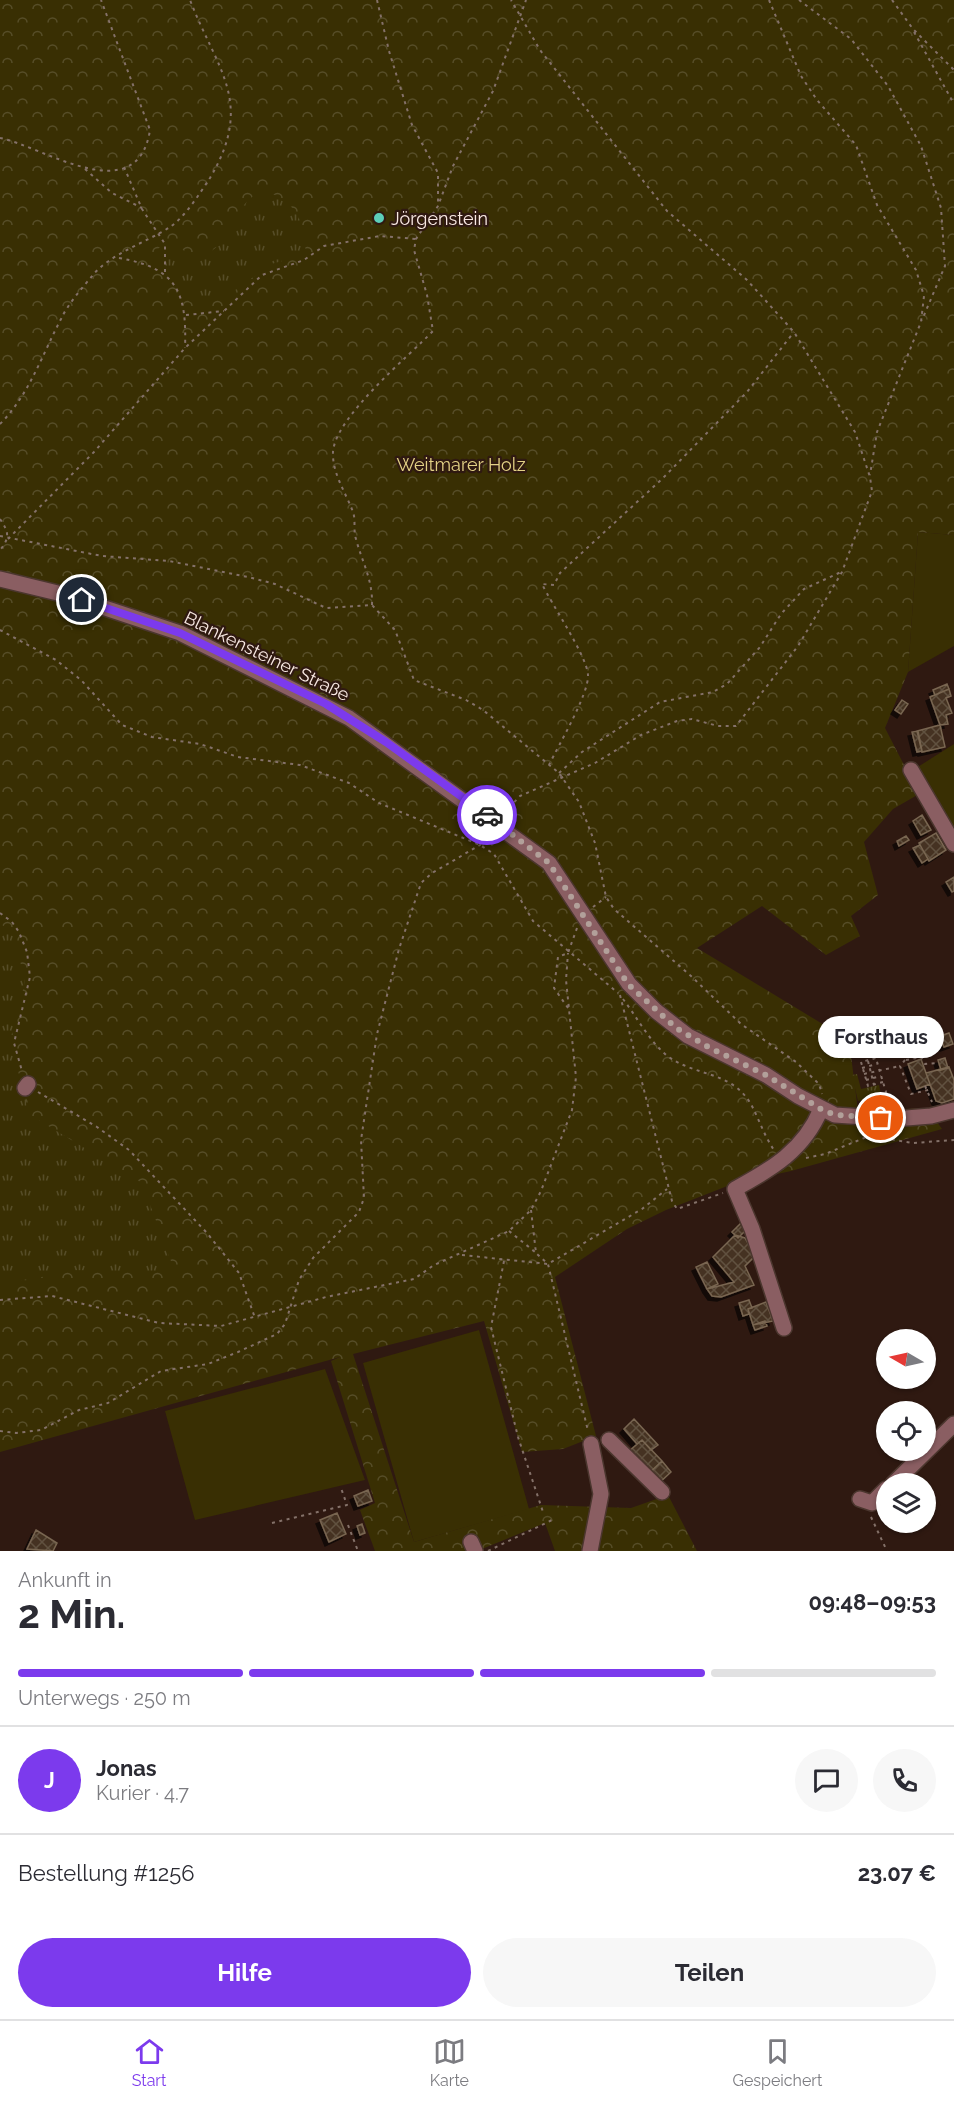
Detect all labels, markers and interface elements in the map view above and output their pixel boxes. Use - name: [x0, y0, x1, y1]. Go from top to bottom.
- place label: Jörgenstein: [391, 208, 488, 229]
- marker: Jörgenstein: [372, 211, 386, 225]
- park label: Weitmarer Holz: [396, 454, 526, 475]
- pin: [56, 574, 107, 625]
- icon: home: [65, 583, 98, 616]
- street label: Blankensteiner Straße: [181, 607, 353, 705]
- courier: [457, 785, 517, 845]
- icon: car: [471, 799, 504, 832]
- callout: Forsthaus: [818, 1016, 944, 1058]
- text: Forsthaus: [834, 1025, 928, 1049]
- pin: [855, 1092, 906, 1143]
- icon: bag: [864, 1101, 897, 1134]
- north arrow: [876, 1329, 936, 1389]
- map controls: [876, 1329, 936, 1533]
- button: locate: [876, 1401, 936, 1461]
- button: layers: [876, 1473, 936, 1533]
- text: Ankunft in: [18, 1568, 112, 1592]
- text: 09:48–09:53: [809, 1589, 936, 1615]
- text: 2 Min.: [18, 1591, 125, 1637]
- text: Unterwegs · 250 m: [18, 1686, 191, 1710]
- button: chat: [795, 1749, 858, 1812]
- button: phone: [873, 1749, 936, 1812]
- text: Jonas: [96, 1755, 157, 1781]
- text: J: [44, 1767, 55, 1793]
- text: Kurier · 4.7: [96, 1781, 189, 1805]
- text: Bestellung #1256: [18, 1860, 194, 1886]
- text: 23.07 €: [858, 1860, 936, 1886]
- button: Hilfe: [18, 1938, 471, 2007]
- button: Teilen: [483, 1938, 936, 2007]
- tab: Start: [132, 2035, 166, 2090]
- tab: Karte: [430, 2035, 469, 2090]
- tab: Gespeichert: [732, 2035, 822, 2090]

